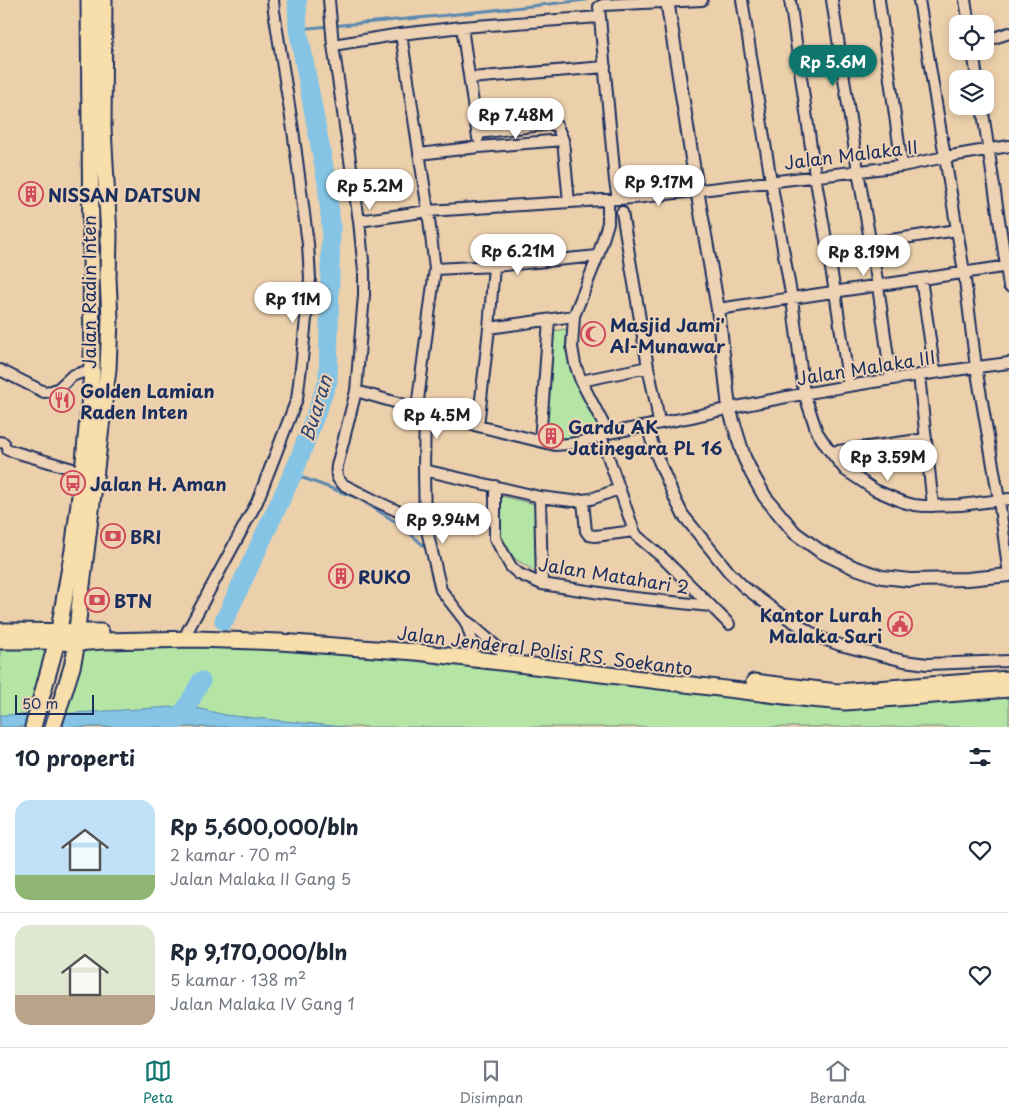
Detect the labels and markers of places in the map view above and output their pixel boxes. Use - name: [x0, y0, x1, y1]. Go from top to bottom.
- pin: Rp 5.6M: [787, 44, 879, 87]
- pin: Rp 7.48M: [464, 98, 568, 140]
- pin: Rp 9.17M: [607, 164, 711, 207]
- pin: Rp 5.2M: [324, 168, 416, 211]
- building icon: NISSAN DATSUN: [18, 181, 44, 207]
- place label: NISSAN DATSUN: [48, 181, 201, 208]
- pin: Rp 6.21M: [466, 234, 570, 276]
- pin: Rp 8.19M: [812, 234, 916, 277]
- pin: Rp 11M: [252, 282, 334, 324]
- place label: Masjid Jami' Al-Munawar: [610, 311, 726, 359]
- mosque icon: Masjid Jami' Al-Munawar: [580, 321, 606, 347]
- place label: Golden Lamian Raden Inten: [80, 377, 215, 425]
- restaurant icon: Golden Lamian Raden Inten: [49, 387, 75, 413]
- pin: Rp 4.5M: [391, 398, 483, 440]
- place label: Gardu AK Jatinegara PL 16: [568, 413, 723, 461]
- building icon: Gardu AK Jatinegara PL 16: [538, 423, 564, 449]
- pin: Rp 3.59M: [836, 440, 940, 482]
- bus stop icon: Jalan H. Aman: [60, 470, 86, 496]
- place label: Jalan H. Aman: [90, 470, 227, 497]
- pin: Rp 9.94M: [391, 502, 495, 545]
- bank icon: BRI: [100, 523, 126, 549]
- place label: BRI: [130, 523, 161, 550]
- building icon: RUKO: [328, 563, 354, 589]
- place label: RUKO: [358, 563, 411, 590]
- bank icon: BTN: [84, 587, 110, 613]
- place label: BTN: [114, 587, 152, 614]
- place label: Kantor Lurah Malaka Sari: [760, 601, 882, 649]
- public building icon: Kantor Lurah Malaka Sari: [887, 611, 913, 637]

